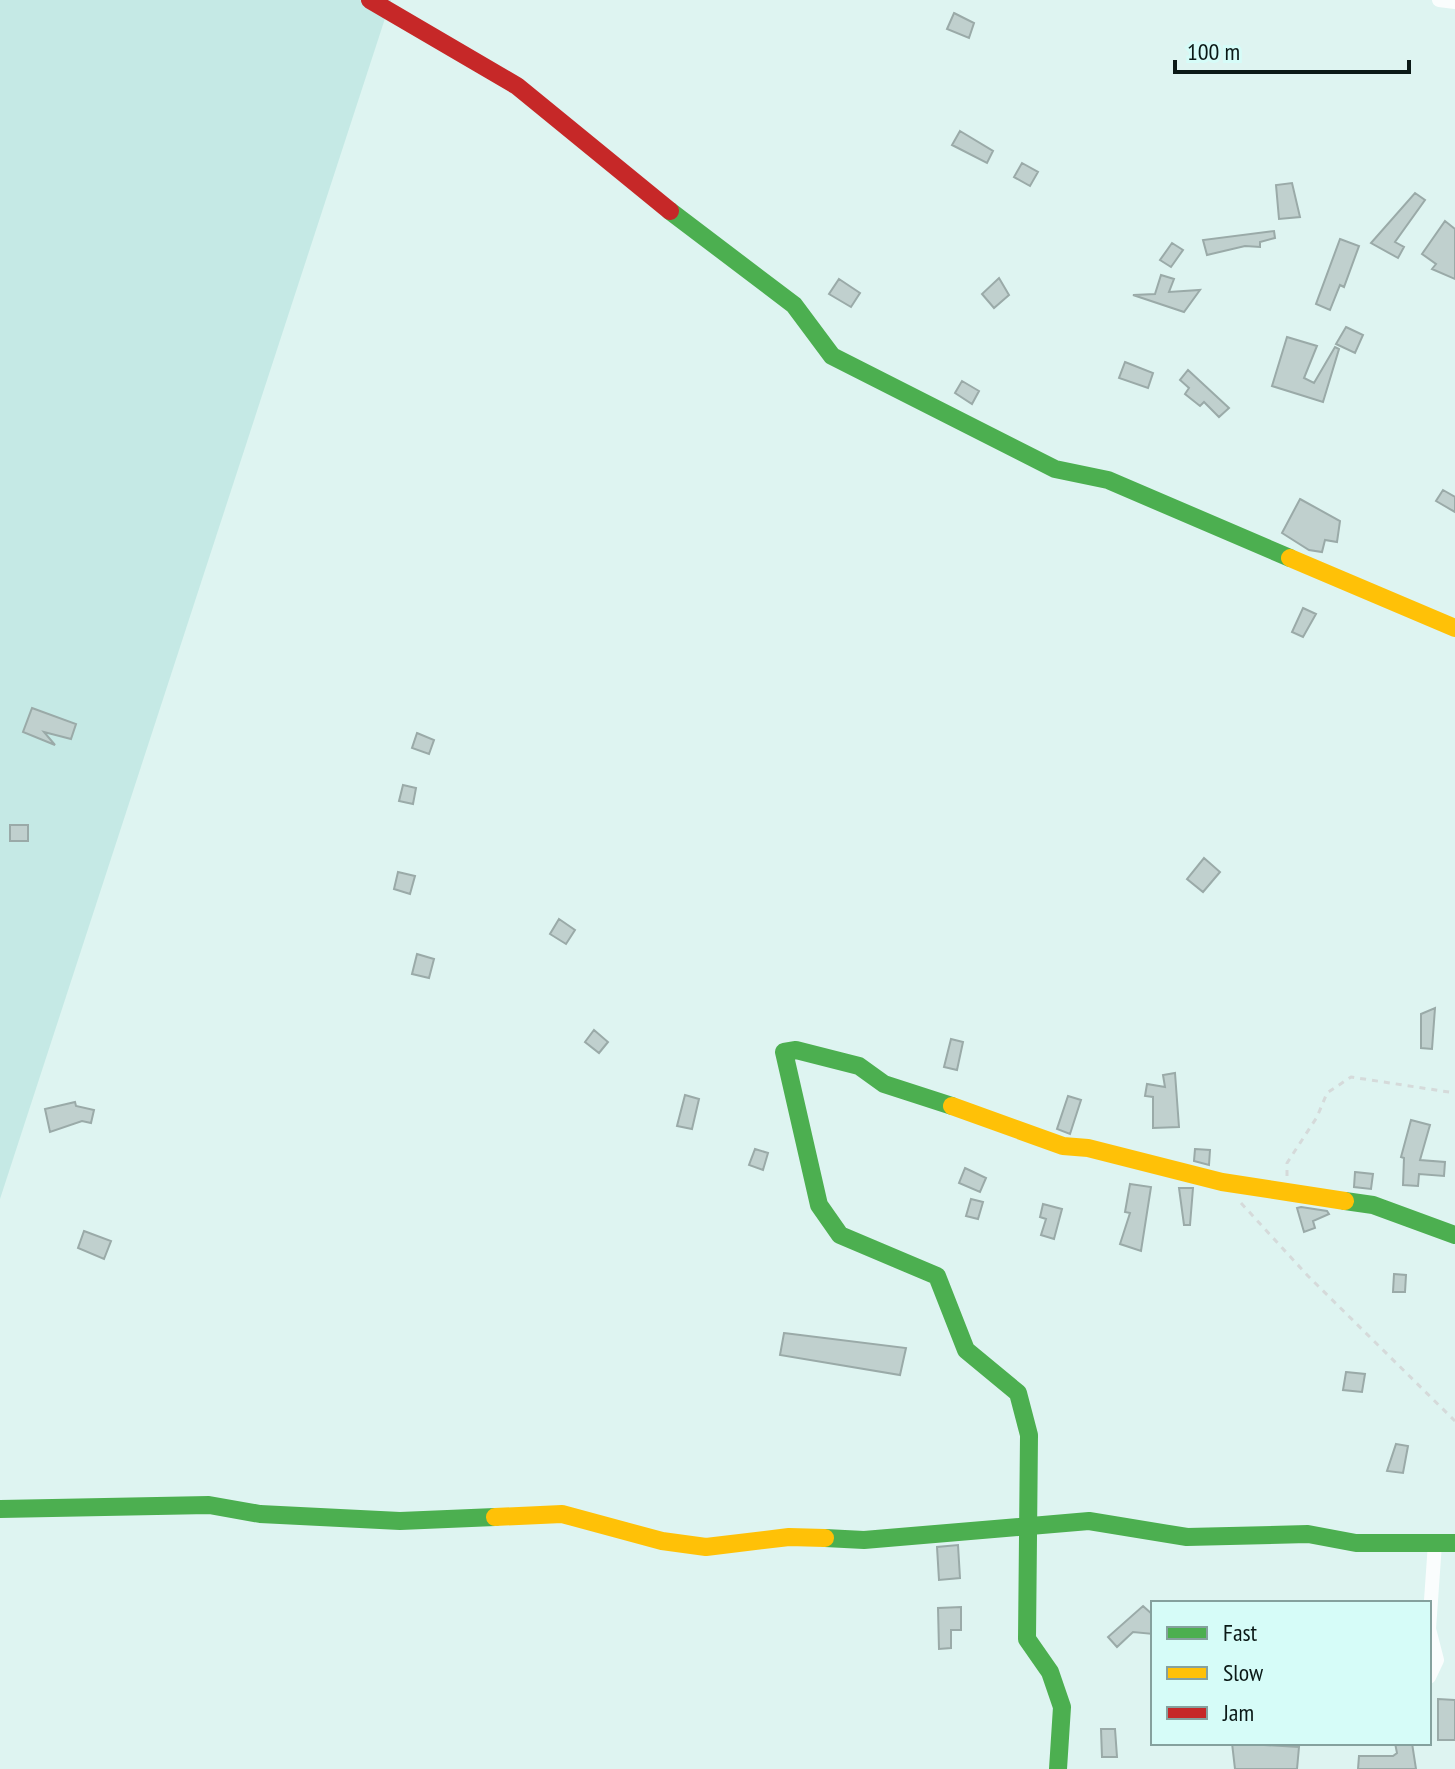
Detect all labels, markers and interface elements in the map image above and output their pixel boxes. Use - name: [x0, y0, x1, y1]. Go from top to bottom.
- scale bar: [1175, 24, 1409, 74]
- text: 100 m: [1187, 36, 1240, 67]
- legend: [1151, 1601, 1431, 1745]
- text: Fast: [1223, 1617, 1258, 1648]
- text: Slow: [1223, 1657, 1264, 1688]
- text: Jam: [1222, 1697, 1254, 1728]

